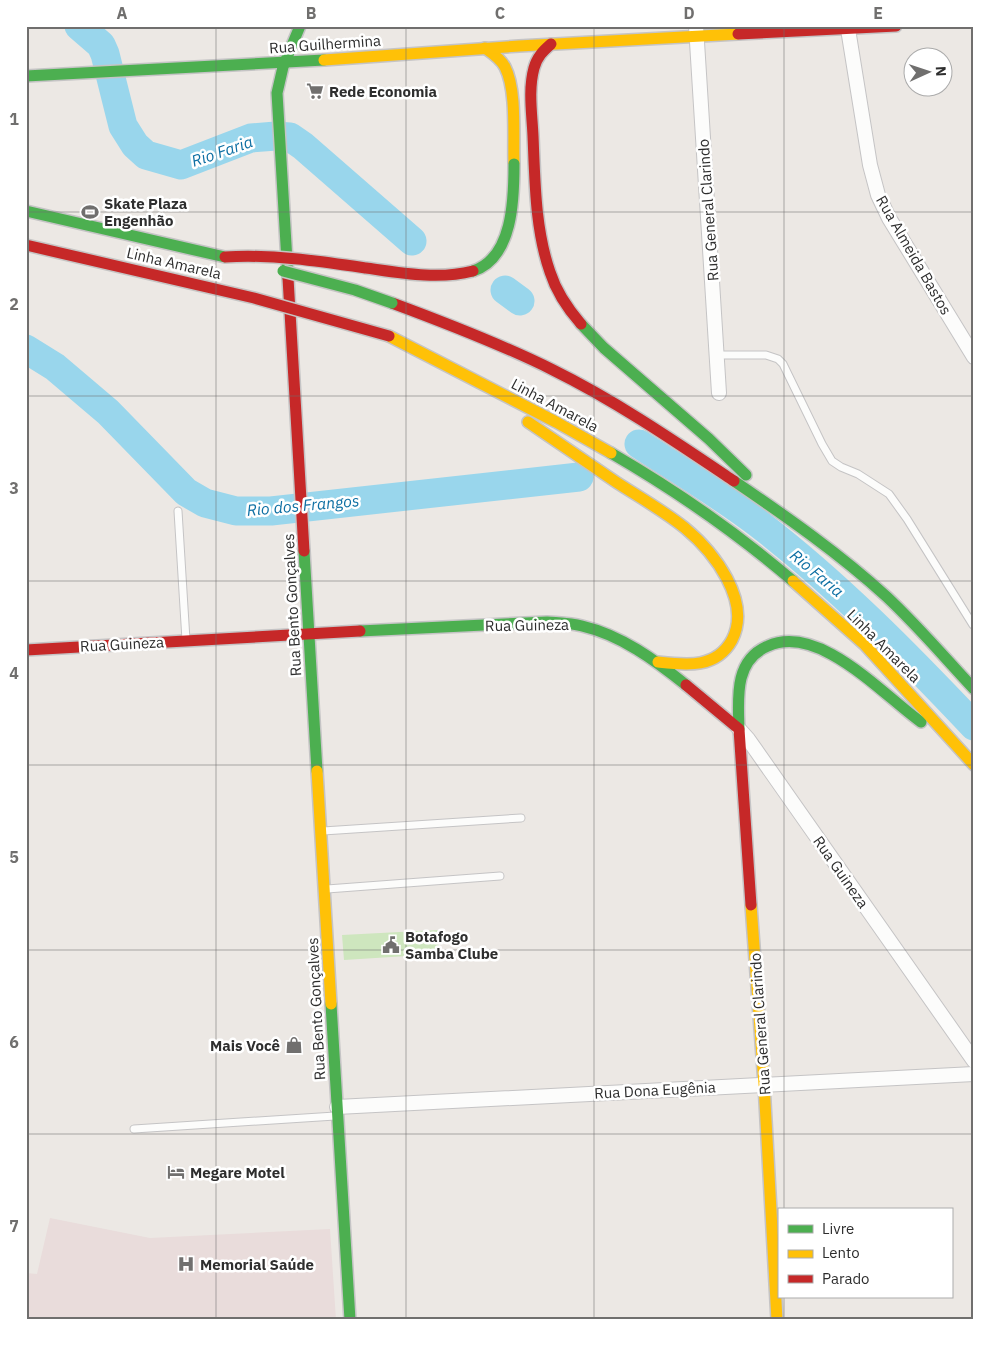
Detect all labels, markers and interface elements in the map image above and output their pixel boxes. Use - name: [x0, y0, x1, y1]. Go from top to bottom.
- text: A: [117, 3, 128, 23]
- text: B: [306, 3, 317, 23]
- text: C: [495, 3, 505, 23]
- text: D: [683, 3, 695, 23]
- text: E: [873, 3, 883, 23]
- street label: Rua Guilhermina: [268, 31, 382, 57]
- north arrow: [902, 48, 952, 98]
- text: N: [932, 66, 950, 77]
- supermarket icon: Rede Economia: [305, 81, 325, 101]
- place label: Rede Economia: [329, 82, 438, 101]
- text: 1: [9, 109, 19, 129]
- water label: Rio Faria: [189, 131, 255, 171]
- street label: Rua General Clarindo: [694, 138, 722, 282]
- street label: Rua Almeida Bastos: [872, 192, 956, 318]
- place label: Skate Plaza Engenhão: [104, 194, 188, 230]
- sports icon: Skate Plaza Engenhão: [80, 202, 100, 222]
- street label: Linha Amarela: [125, 243, 223, 283]
- text: 2: [9, 294, 19, 314]
- street label: Linha Amarela: [508, 374, 602, 436]
- text: 3: [9, 478, 19, 498]
- water label: Rio dos Frangos: [246, 490, 360, 520]
- street label: Rua Bento Gonçalves: [279, 533, 305, 677]
- water label: Rio Faria: [786, 545, 848, 601]
- street label: Linha Amarela: [843, 605, 925, 687]
- street label: Rua Guineza: [485, 615, 569, 635]
- street label: Rua Guineza: [80, 632, 164, 656]
- text: 4: [9, 663, 19, 683]
- street label: Rua Guineza: [809, 832, 873, 912]
- text: 5: [9, 847, 19, 867]
- place label: Botafogo Samba Clube: [405, 927, 498, 963]
- public building icon: Botafogo Samba Clube: [381, 935, 401, 955]
- street label: Rua Bento Gonçalves: [303, 937, 329, 1081]
- street label: Rua General Clarindo: [746, 952, 774, 1096]
- text: 6: [9, 1032, 19, 1052]
- shop icon: Mais Você: [284, 1035, 304, 1055]
- place label: Mais Você: [210, 1036, 280, 1055]
- street label: Rua Dona Eugênia: [594, 1077, 716, 1103]
- hotel icon: Megare Motel: [166, 1162, 186, 1182]
- place label: Megare Motel: [190, 1163, 285, 1182]
- legend: [778, 1208, 952, 1298]
- text: 7: [9, 1216, 19, 1236]
- text: Livre: [822, 1219, 854, 1238]
- text: Lento: [822, 1243, 860, 1262]
- hospital icon: Memorial Saúde: [176, 1254, 196, 1274]
- place label: Memorial Saúde: [200, 1255, 314, 1274]
- text: Parado: [822, 1269, 870, 1288]

